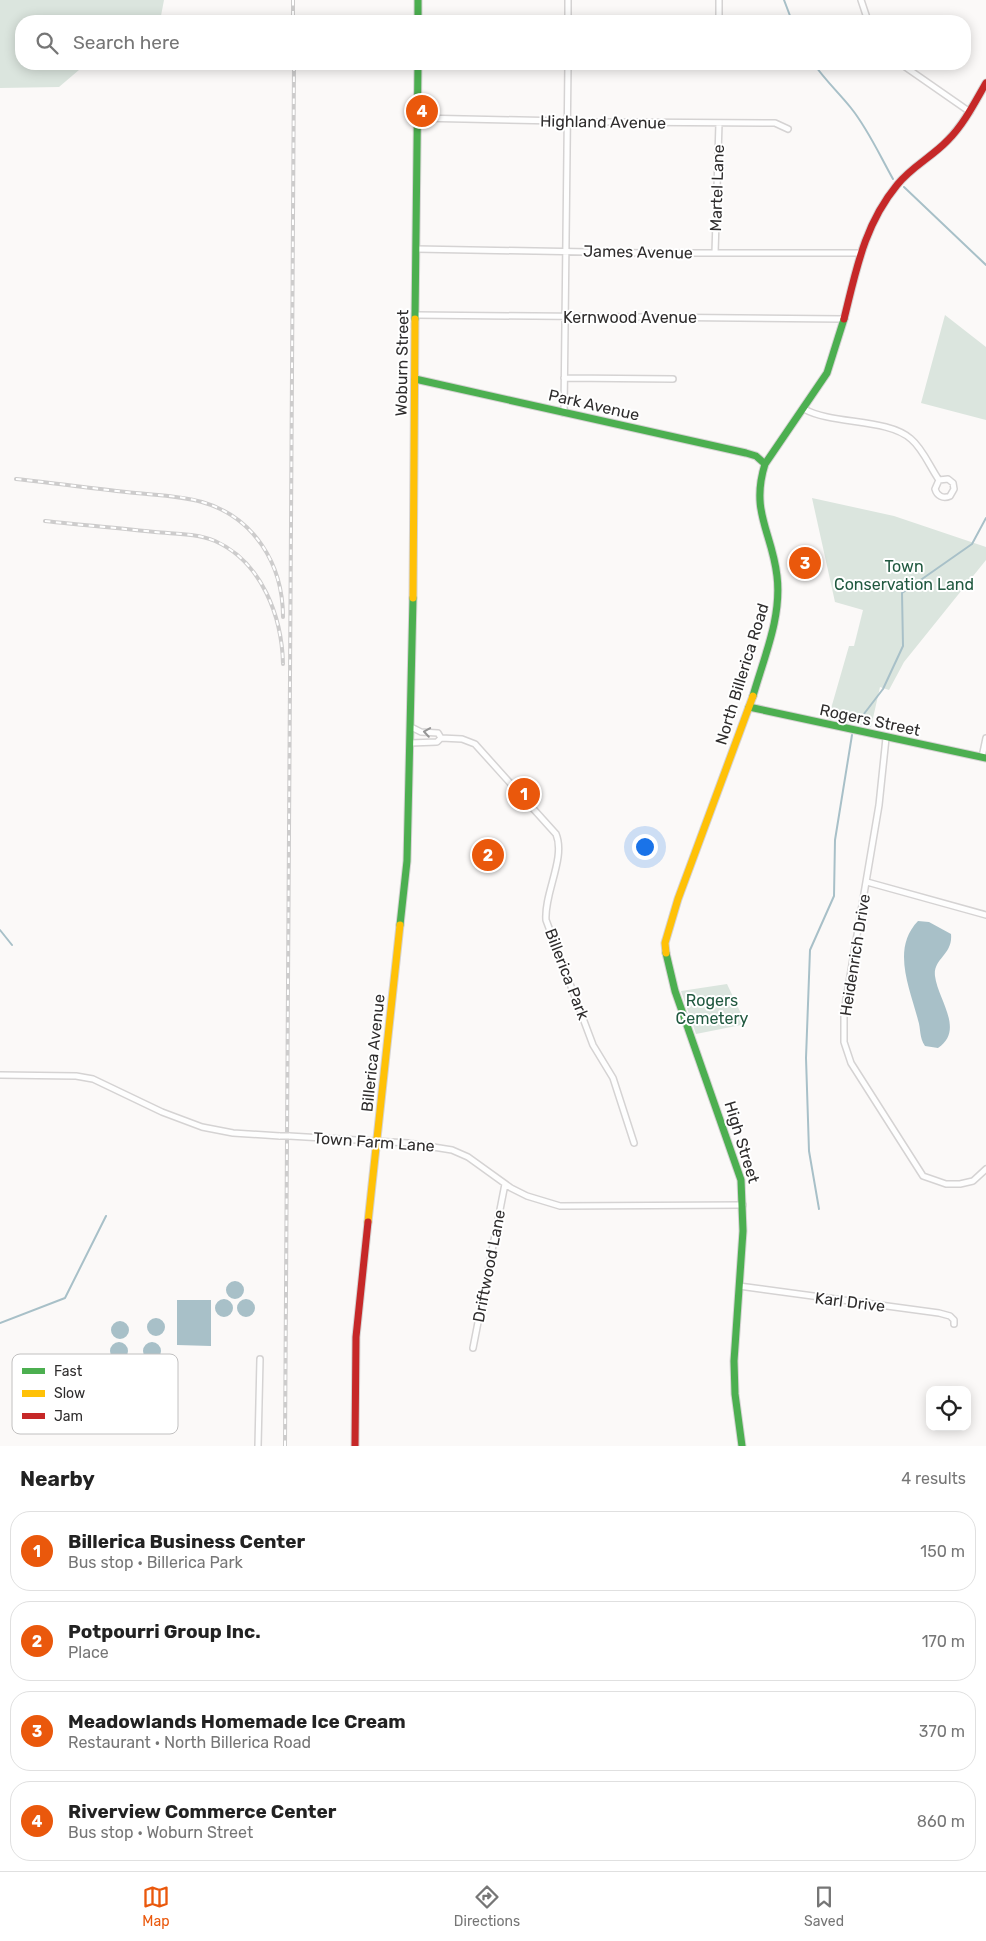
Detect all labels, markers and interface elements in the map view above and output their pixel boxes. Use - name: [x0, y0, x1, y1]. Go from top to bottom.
- search box: [15, 15, 971, 70]
- icon: search: [33, 29, 61, 57]
- text: Search here: [73, 31, 180, 54]
- pin: 4: [406, 92, 438, 130]
- street label: Highland Avenue: [540, 111, 666, 133]
- street label: Martel Lane: [706, 144, 728, 232]
- street label: James Avenue: [583, 242, 693, 262]
- street label: Kernwood Avenue: [563, 308, 697, 327]
- street label: Woburn Street: [392, 309, 412, 417]
- street label: Park Avenue: [547, 385, 641, 425]
- pin: 3: [789, 544, 821, 582]
- park label: Town Conservation Land: [834, 557, 974, 594]
- street label: North Billerica Road: [711, 601, 773, 747]
- street label: Rogers Street: [818, 700, 922, 740]
- one-way arrow: [422, 727, 430, 738]
- pin: 1: [508, 775, 540, 813]
- your location: [632, 834, 658, 860]
- pin: 2: [472, 836, 504, 874]
- street label: Heidenrich Drive: [836, 893, 874, 1017]
- street label: Billerica Park: [541, 926, 593, 1023]
- park label: Rogers Cemetery: [676, 991, 749, 1028]
- street label: Billerica Avenue: [357, 993, 389, 1113]
- street label: High Street: [721, 1099, 763, 1185]
- street label: Town Farm Lane: [313, 1128, 435, 1156]
- street label: Driftwood Lane: [469, 1208, 509, 1324]
- street label: Karl Drive: [814, 1288, 886, 1316]
- legend: [12, 1354, 178, 1434]
- text: Fast: [54, 1363, 83, 1380]
- text: Slow: [54, 1385, 85, 1402]
- map controls: [926, 1386, 971, 1431]
- button: locate: [926, 1386, 971, 1431]
- text: Jam: [54, 1408, 83, 1425]
- text: Nearby: [20, 1466, 95, 1491]
- text: 4 results: [901, 1469, 966, 1488]
- text: Billerica Business Center: [68, 1530, 305, 1553]
- text: 1: [33, 1542, 41, 1561]
- text: 150 m: [920, 1542, 965, 1561]
- text: Bus stop · Billerica Park: [68, 1553, 243, 1572]
- text: Potpourri Group Inc.: [68, 1620, 261, 1643]
- text: 2: [32, 1632, 42, 1651]
- text: 170 m: [922, 1632, 965, 1651]
- text: Place: [68, 1643, 109, 1662]
- text: Meadowlands Homemade Ice Cream: [68, 1710, 406, 1733]
- text: 3: [32, 1722, 42, 1741]
- text: 370 m: [919, 1722, 965, 1741]
- text: Restaurant · North Billerica Road: [68, 1733, 311, 1752]
- text: Riverview Commerce Center: [68, 1800, 336, 1823]
- text: 4: [32, 1812, 42, 1831]
- text: 860 m: [917, 1812, 965, 1831]
- text: Bus stop · Woburn Street: [68, 1823, 253, 1842]
- tab: Map: [142, 1883, 170, 1930]
- tab: Directions: [454, 1883, 520, 1930]
- tab: Saved: [804, 1883, 844, 1930]

